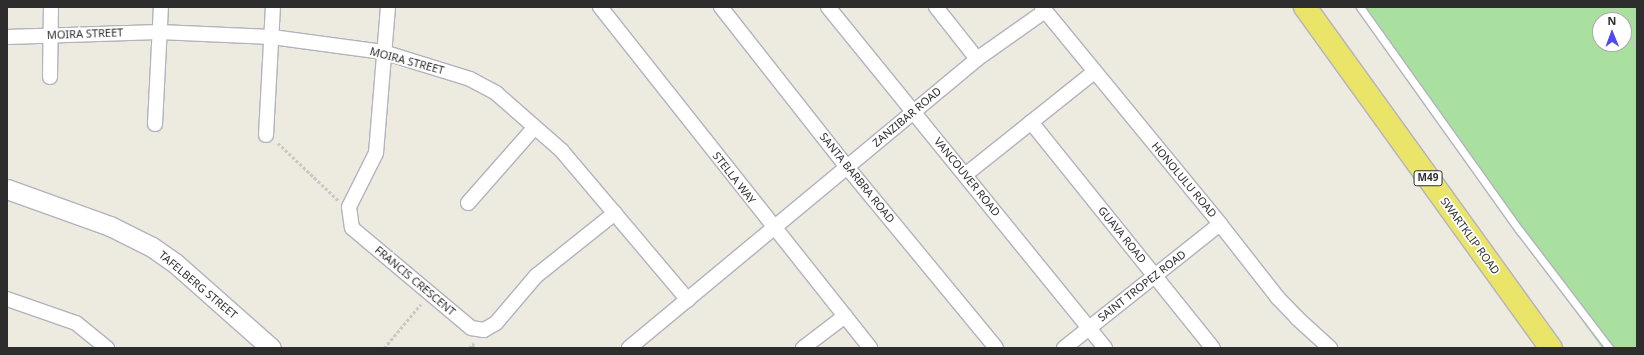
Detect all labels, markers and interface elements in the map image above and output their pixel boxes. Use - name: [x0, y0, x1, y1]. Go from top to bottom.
- north arrow: [1592, 12, 1632, 52]
- text: N: [1607, 13, 1616, 28]
- street label: MOIRA STREET: [47, 26, 123, 42]
- street label: MOIRA STREET: [368, 45, 446, 77]
- street label: ZANZIBAR ROAD: [870, 84, 944, 150]
- street label: SANTA BARBRA ROAD: [817, 130, 897, 226]
- street label: VANCOUVER ROAD: [931, 135, 1003, 219]
- street label: HONOLULU ROAD: [1149, 140, 1219, 220]
- street label: STELLA WAY: [710, 149, 758, 207]
- road number: M49: [1413, 170, 1443, 186]
- street label: SWARTKLIP ROAD: [1438, 195, 1502, 277]
- street label: GUAVA ROAD: [1095, 204, 1149, 266]
- street label: FRANCIS CRESCENT: [372, 243, 458, 319]
- street label: TAFELBERG STREET: [156, 248, 240, 322]
- street label: SAINT TROPEZ ROAD: [1095, 248, 1189, 324]

